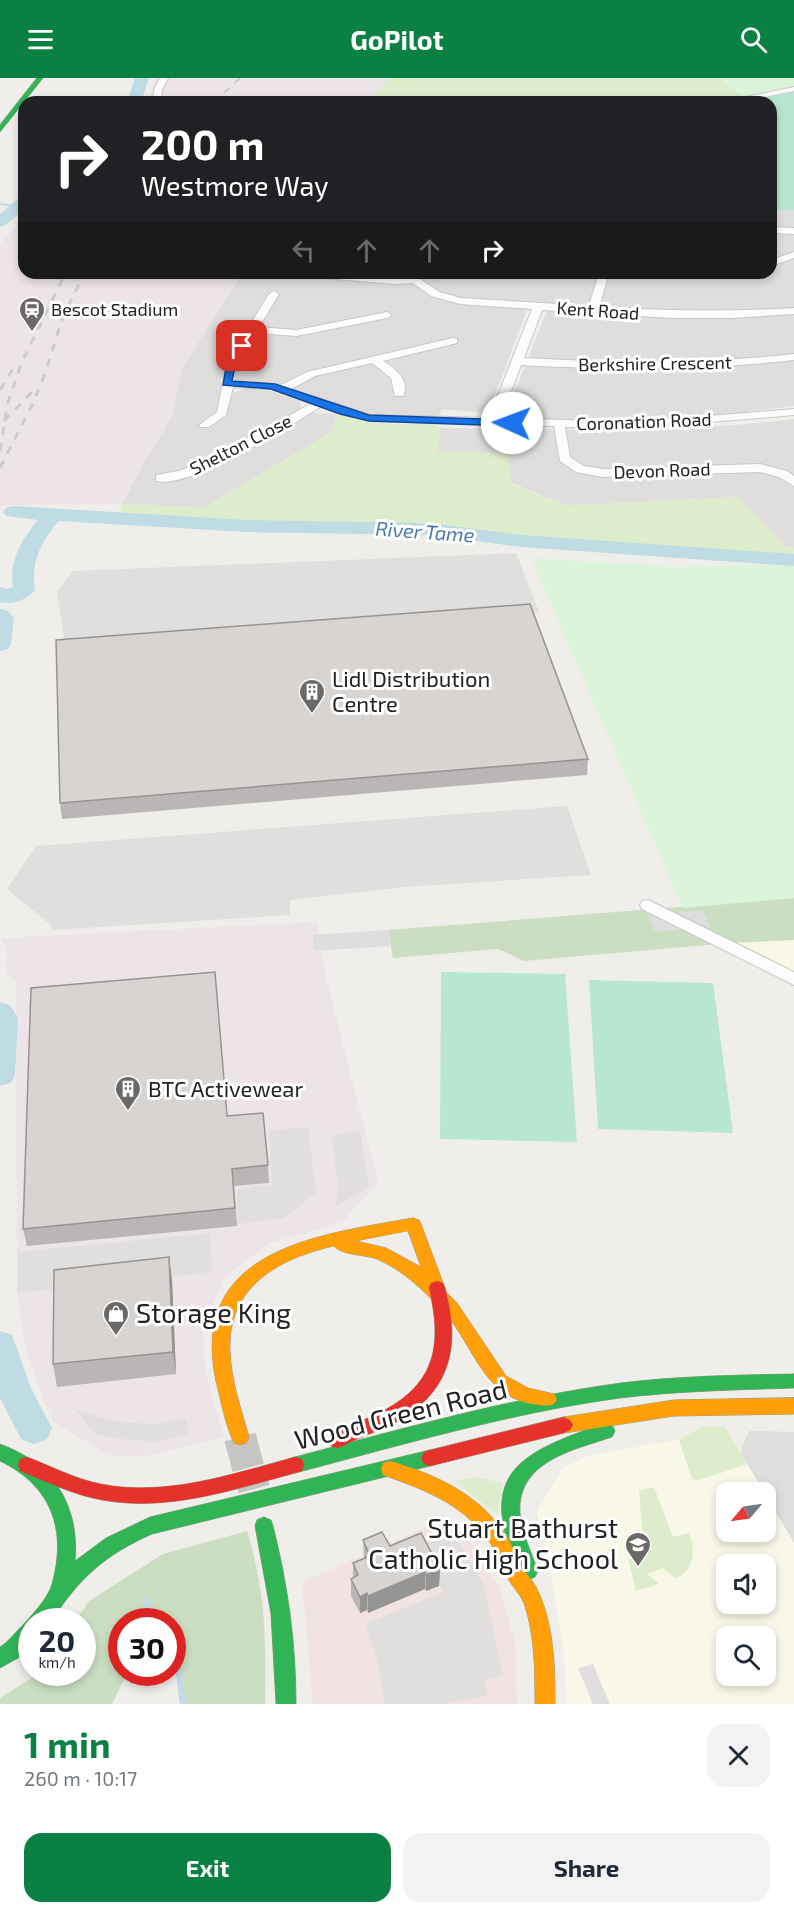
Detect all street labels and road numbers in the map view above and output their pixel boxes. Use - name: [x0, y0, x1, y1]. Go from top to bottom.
- street label: Kent Road: [556, 296, 640, 324]
- street label: Berkshire Crescent: [578, 351, 732, 375]
- street label: Coronation Road: [576, 408, 712, 434]
- street label: Shelton Close: [186, 409, 295, 479]
- street label: Devon Road: [613, 457, 711, 483]
- street label: Wood Green Road: [291, 1371, 510, 1455]

